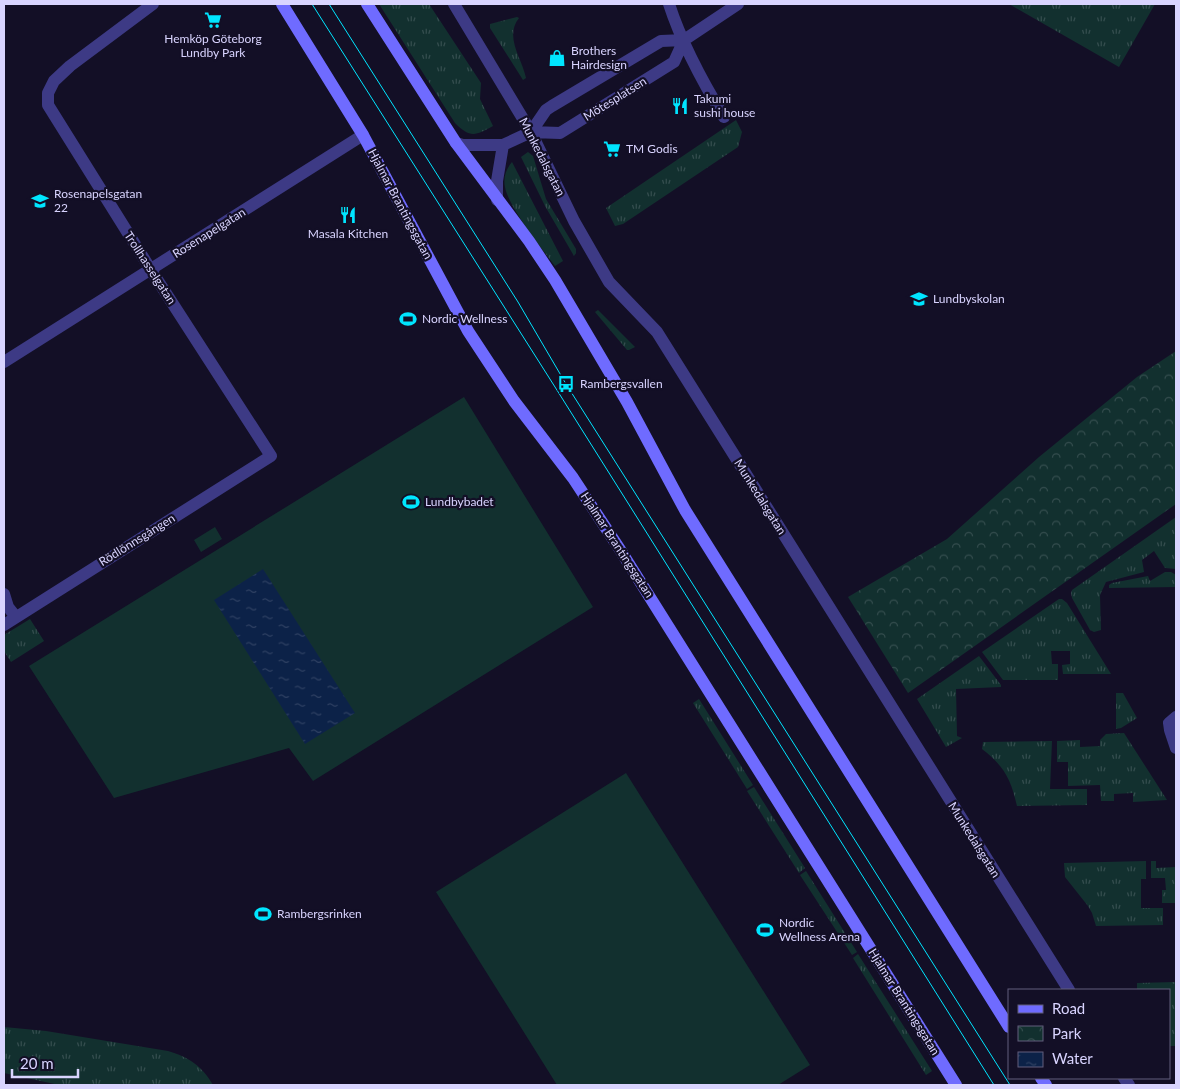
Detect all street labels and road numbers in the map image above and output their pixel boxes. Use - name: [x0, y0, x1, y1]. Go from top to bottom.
- street label: Mötesplatsen: [580, 73, 649, 124]
- street label: Munkedalsgatan: [516, 115, 569, 199]
- street label: Hjalmar Brantingsgatan: [365, 146, 436, 262]
- street label: Rosenapelgatan: [170, 204, 248, 261]
- street label: Trollhasselgatan: [121, 229, 179, 307]
- street label: Munkedalsgatan: [731, 456, 790, 537]
- street label: Hjalmar Brantingsgatan: [578, 489, 657, 600]
- street label: Rödlönnsgången: [96, 510, 178, 569]
- street label: Munkedalsgatan: [945, 799, 1004, 880]
- street label: Hjalmar Brantingsgatan: [866, 946, 943, 1058]

